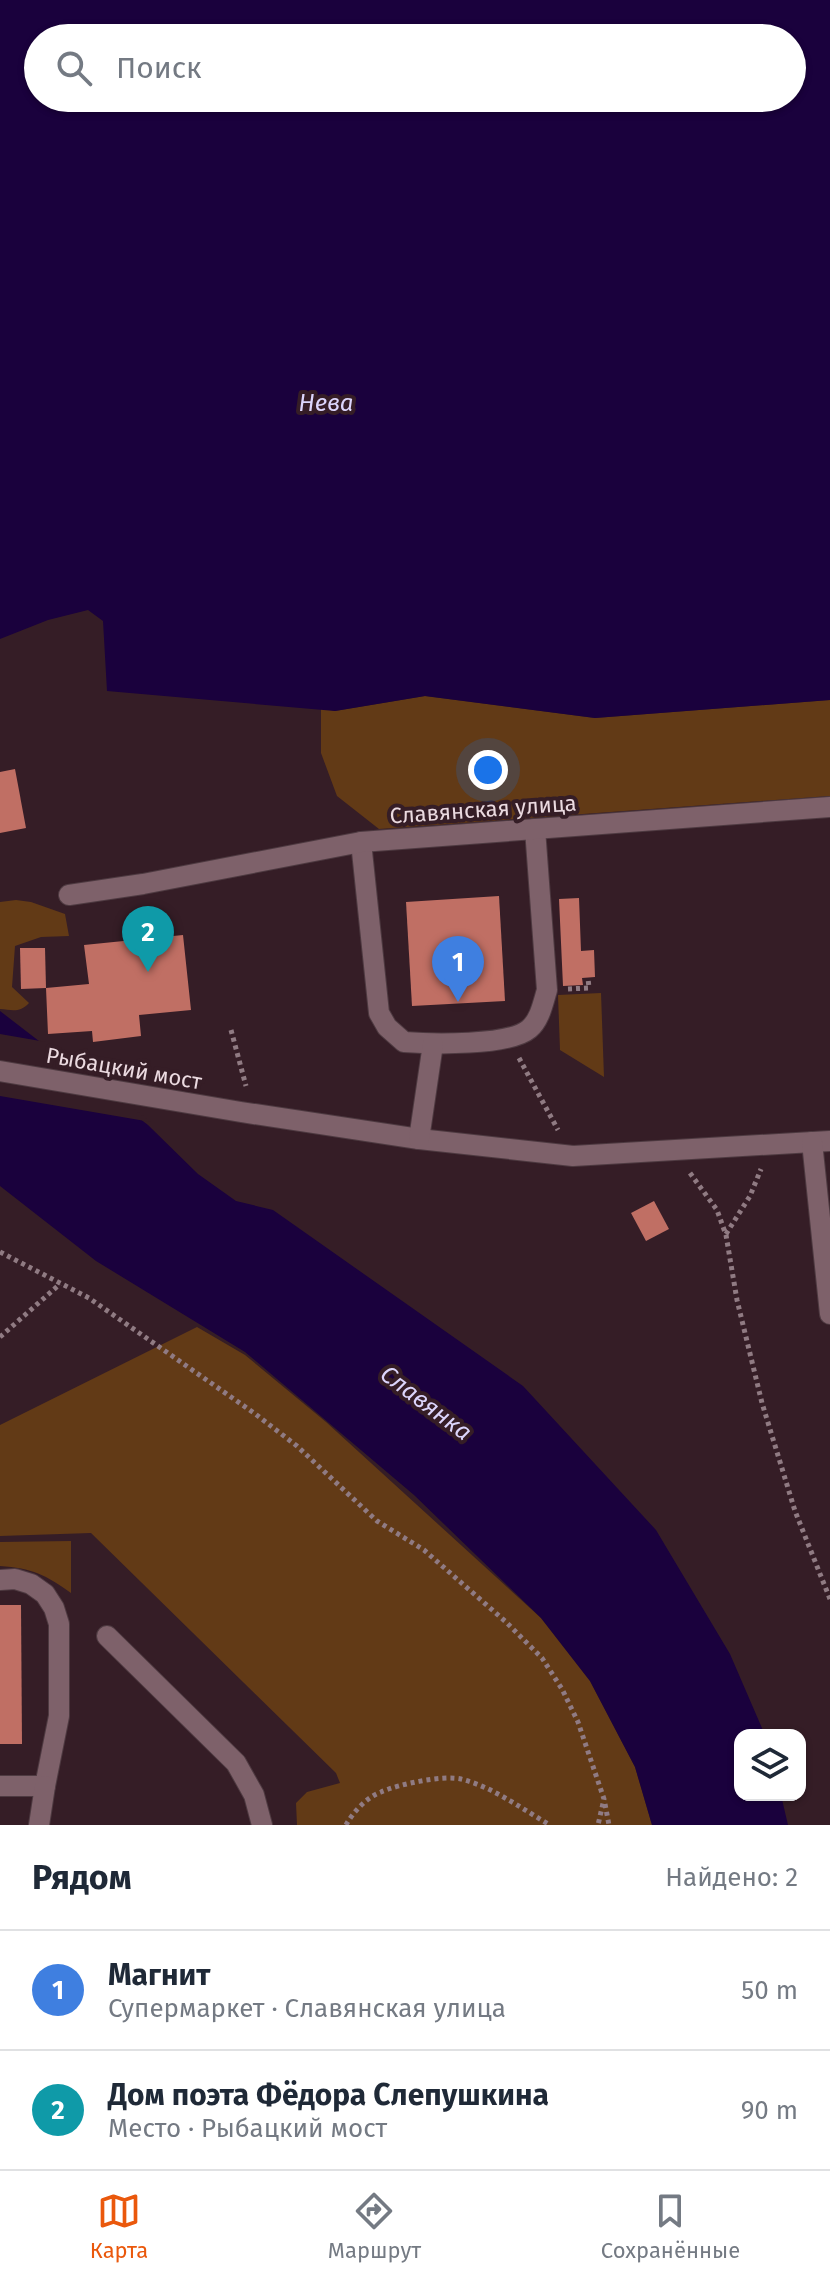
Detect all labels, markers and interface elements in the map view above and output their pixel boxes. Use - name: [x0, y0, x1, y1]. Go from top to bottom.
- search box: [24, 24, 806, 112]
- icon: search: [52, 46, 96, 90]
- text: Поиск: [116, 50, 202, 86]
- water label: Нева: [299, 389, 353, 417]
- your location: [468, 750, 508, 790]
- street label: Славянская улица: [389, 789, 577, 829]
- pin: 2: [122, 906, 174, 972]
- pin: 1: [432, 936, 484, 1002]
- street label: Рыбацкий мост: [44, 1042, 204, 1095]
- water label: Славянка: [375, 1360, 477, 1446]
- map controls: [734, 1729, 806, 1801]
- button: layers: [734, 1729, 806, 1801]
- text: Рядом: [32, 1857, 131, 1898]
- text: Найдено: 2: [665, 1862, 798, 1893]
- text: Магнит: [108, 1957, 210, 1993]
- text: 1: [52, 1975, 64, 2006]
- text: 50 m: [741, 1975, 798, 2006]
- text: Супермаркет · Славянская улица: [108, 1993, 506, 2024]
- text: Дом поэта Фёдора Слепушкина: [108, 2077, 549, 2113]
- text: 2: [51, 2095, 65, 2126]
- text: 90 m: [741, 2095, 798, 2126]
- text: Место · Рыбацкий мост: [108, 2113, 387, 2144]
- tab: Карта: [90, 2189, 148, 2264]
- tab: Маршрут: [328, 2189, 421, 2264]
- tab: Сохранённые: [601, 2189, 740, 2264]

